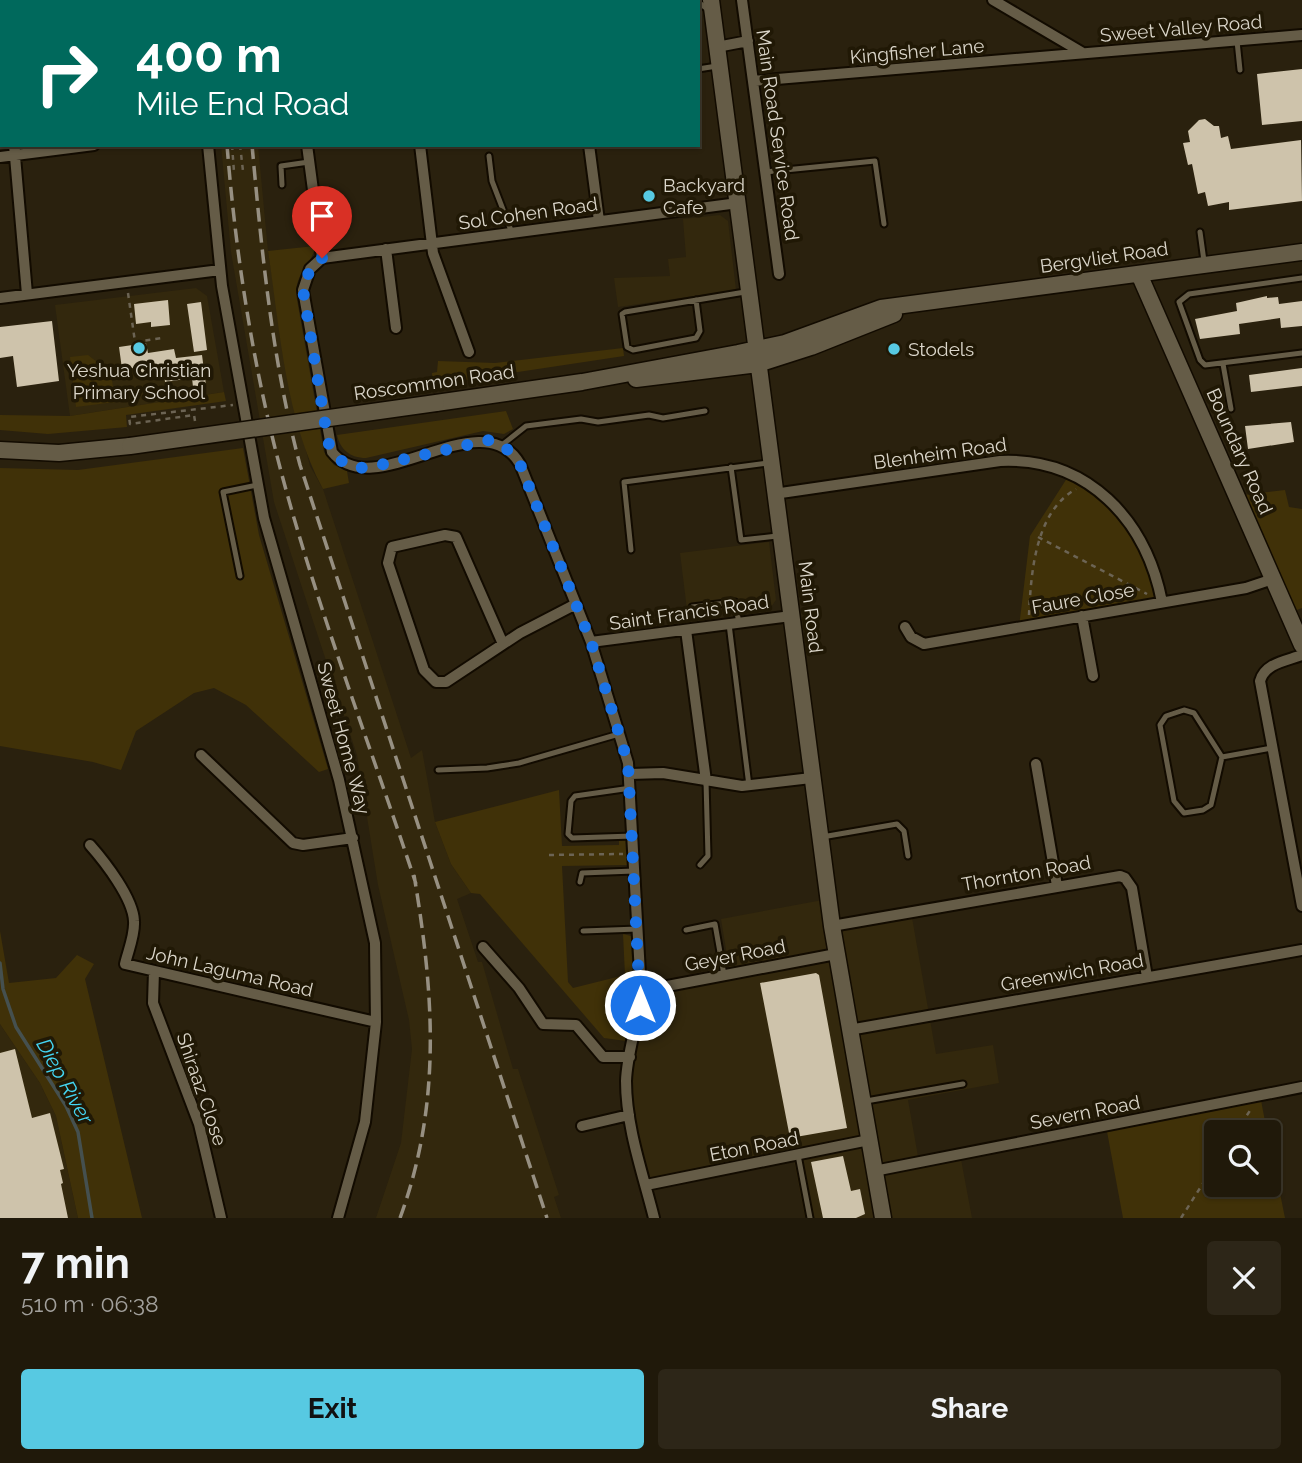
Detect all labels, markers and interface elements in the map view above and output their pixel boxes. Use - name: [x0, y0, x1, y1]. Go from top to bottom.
- street label: Sweet Valley Road: [1099, 10, 1263, 46]
- text: 400 m: [136, 26, 282, 83]
- icon: right: [21, 28, 112, 119]
- street label: Main Road Service Road: [752, 28, 804, 242]
- street label: Kingfisher Lane: [849, 34, 985, 68]
- text: Mile End Road: [136, 85, 349, 122]
- place label: Backyard Cafe: [663, 174, 745, 218]
- pin: [292, 186, 352, 258]
- marker: Backyard Cafe: [641, 188, 657, 204]
- street label: Sol Cohen Road: [457, 192, 599, 234]
- icon: arrive: [303, 197, 341, 235]
- street label: Bergvliet Road: [1038, 237, 1170, 277]
- place label: Stodels: [908, 338, 974, 360]
- marker: Yeshua Christian Primary School: [131, 340, 147, 356]
- marker: Stodels: [886, 341, 902, 357]
- place label: Yeshua Christian Primary School: [67, 359, 211, 403]
- street label: Roscommon Road: [352, 360, 516, 404]
- street label: Boundary Road: [1202, 385, 1278, 517]
- street label: Blenheim Road: [872, 433, 1008, 473]
- street label: Main Road: [794, 560, 828, 654]
- street label: Faure Close: [1030, 578, 1136, 618]
- street label: Saint Francis Road: [608, 590, 770, 634]
- street label: Sweet Home Way: [313, 659, 375, 817]
- street label: Thornton Road: [960, 851, 1092, 895]
- street label: Geyer Road: [683, 934, 787, 976]
- street label: John Laguma Road: [145, 941, 315, 1001]
- street label: Greenwich Road: [999, 949, 1145, 995]
- position arrow: [603, 968, 677, 1042]
- street label: Shiraaz Close: [172, 1030, 232, 1148]
- water label: Diep River: [31, 1034, 99, 1129]
- street label: Severn Road: [1028, 1091, 1142, 1133]
- map controls: [1204, 1120, 1281, 1197]
- button: search: [1204, 1120, 1281, 1197]
- street label: Eton Road: [708, 1127, 800, 1165]
- text: 7 min: [21, 1239, 130, 1288]
- button: close: [1207, 1241, 1281, 1315]
- text: 510 m · 06:38: [21, 1290, 159, 1317]
- button: Exit: [21, 1369, 644, 1449]
- button: Share: [658, 1369, 1281, 1449]

